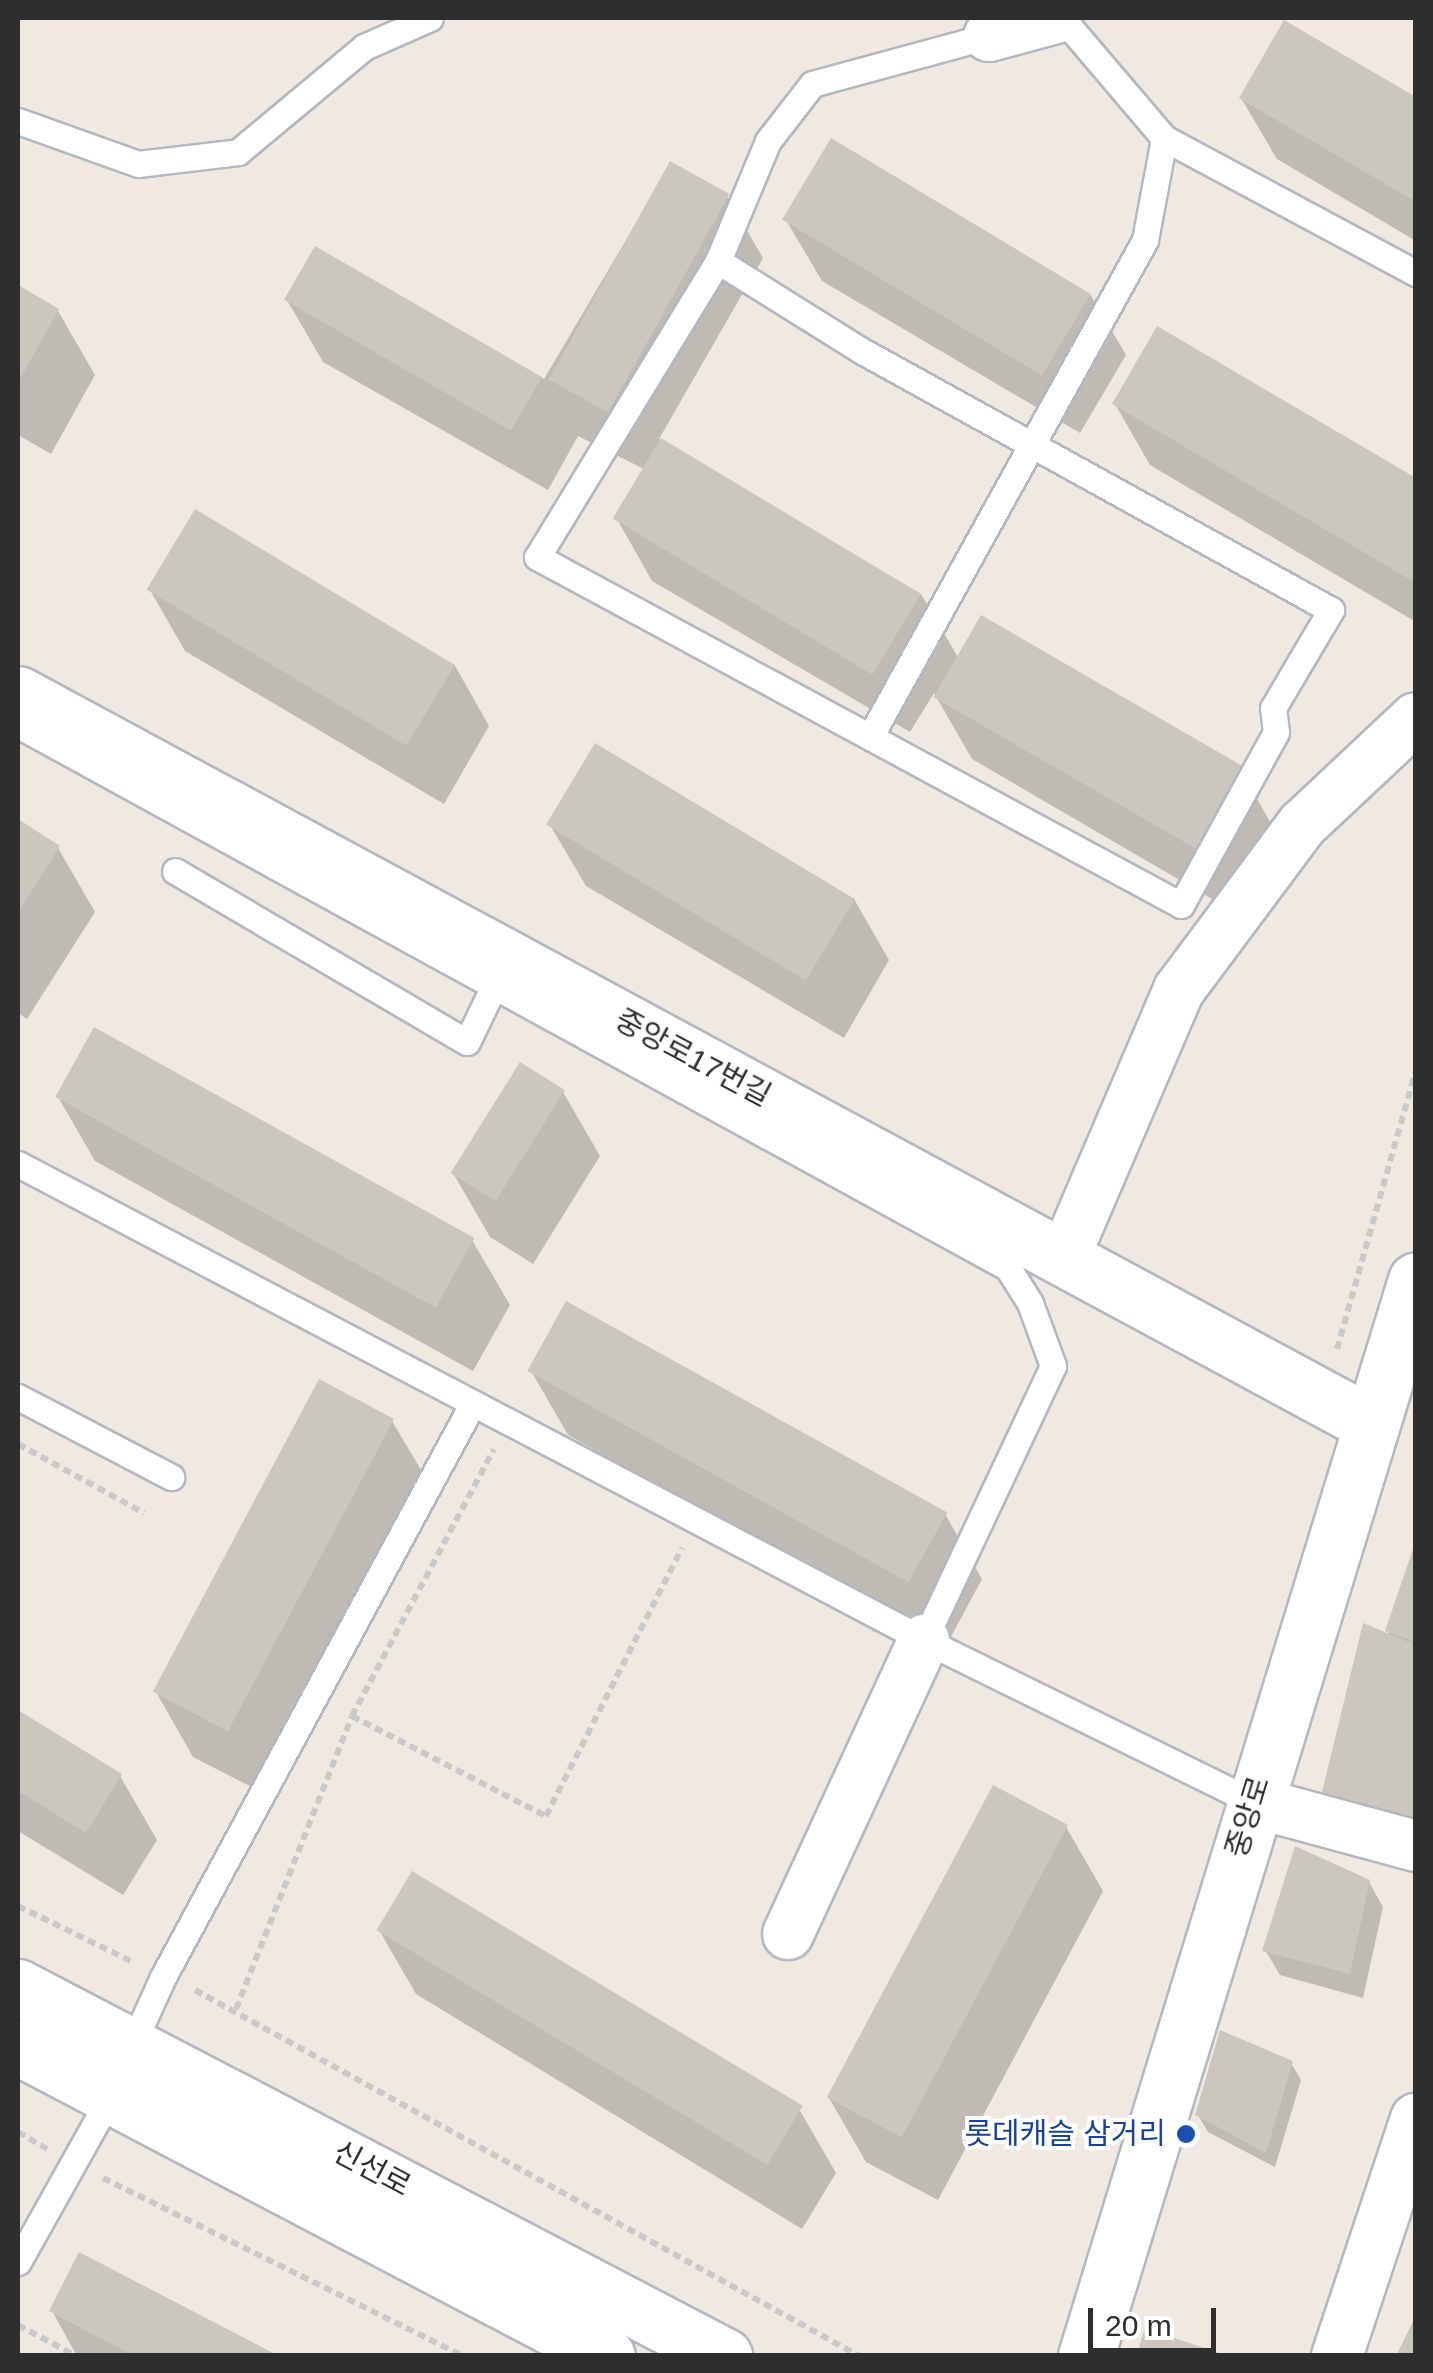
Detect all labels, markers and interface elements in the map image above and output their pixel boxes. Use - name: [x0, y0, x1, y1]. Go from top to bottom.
- street label: 중앙로17번길: [609, 1002, 777, 1114]
- street label: 중앙로: [1219, 1772, 1277, 1862]
- place label: 롯데캐슬 삼거리: [964, 2116, 1166, 2152]
- marker: 롯데캐슬 삼거리: [1175, 2123, 1197, 2145]
- street label: 신선로: [327, 2134, 417, 2204]
- scale bar: [1093, 2288, 1220, 2350]
- text: 20 m: [1105, 2309, 1172, 2342]

